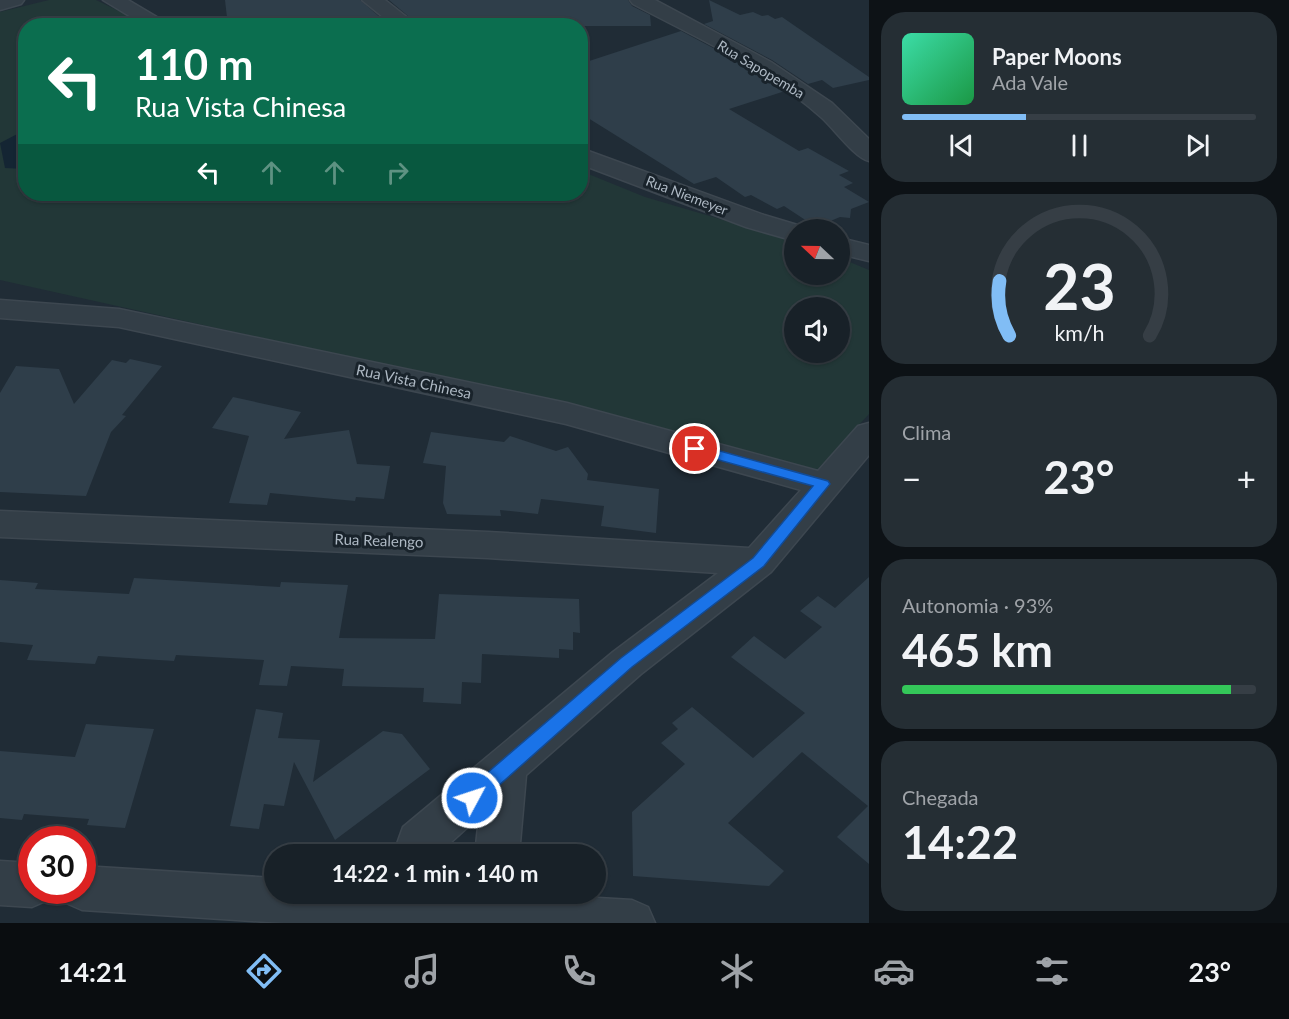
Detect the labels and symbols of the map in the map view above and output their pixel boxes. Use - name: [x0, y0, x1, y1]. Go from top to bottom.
- street label: Rua Sapopemba: [714, 36, 808, 102]
- street label: Rua Niemeyer: [644, 172, 730, 218]
- north arrow: [784, 219, 850, 285]
- street label: Rua Vista Chinesa: [355, 360, 473, 402]
- pin: [669, 423, 720, 474]
- street label: Rua Realengo: [334, 529, 424, 551]
- position arrow: [440, 766, 504, 830]
- speed limit sign: 30: [18, 826, 96, 904]

